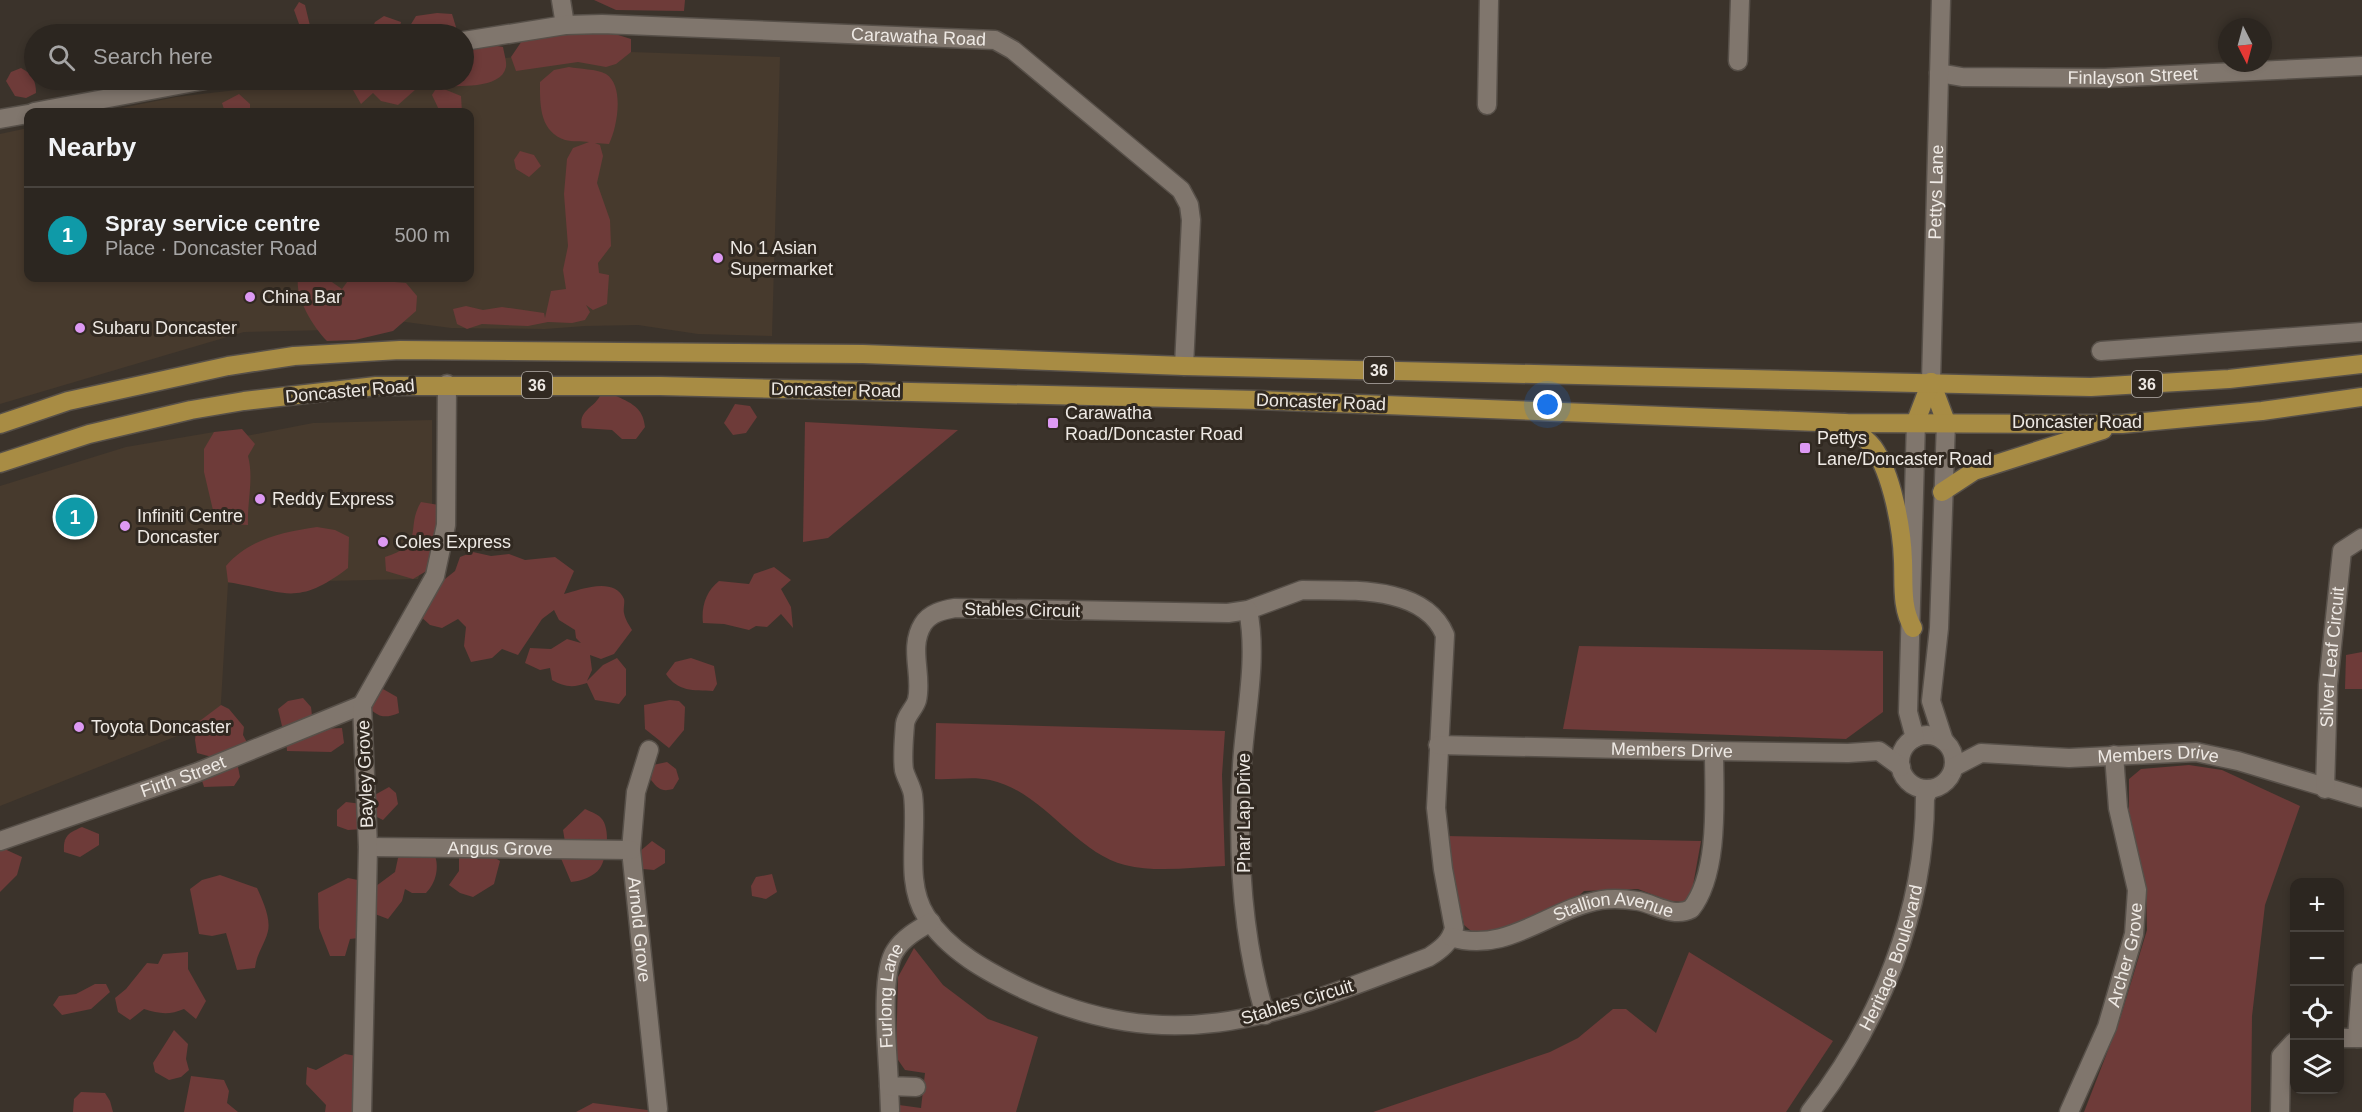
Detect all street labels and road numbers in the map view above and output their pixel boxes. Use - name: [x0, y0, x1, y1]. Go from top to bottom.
- street label: Carawatha Road: [851, 24, 986, 50]
- street label: Finlayson Street: [2068, 64, 2198, 88]
- street label: Pettys Lane: [1925, 144, 1947, 240]
- road number: 36: [1364, 357, 1394, 383]
- road number: 36: [2132, 371, 2162, 397]
- road number: 36: [522, 372, 552, 398]
- street label: Doncaster Road: [284, 375, 416, 407]
- street label: Doncaster Road: [771, 379, 901, 401]
- street label: Doncaster Road: [1256, 390, 1386, 414]
- street label: Doncaster Road: [2012, 412, 2142, 432]
- street label: Silver Leaf Circuit: [2317, 586, 2348, 728]
- street label: Stables Circuit: [964, 599, 1080, 621]
- street label: Bayley Grove: [353, 720, 377, 828]
- street label: Members Drive: [1611, 739, 1733, 761]
- street label: Members Drive: [2097, 742, 2221, 767]
- street label: Firth Street: [138, 752, 229, 801]
- street label: Phar Lap Drive: [1234, 753, 1254, 873]
- street label: Angus Grove: [447, 838, 553, 859]
- street label: Arnold Grove: [624, 876, 655, 983]
- street label: Heritage Boulevard: [1855, 883, 1926, 1034]
- street label: Stallion Avenue: [1550, 889, 1676, 925]
- street label: Archer Grove: [2103, 902, 2146, 1009]
- street label: Furlong Lane: [876, 939, 907, 1049]
- street label: Stables Circuit: [1239, 975, 1355, 1029]

